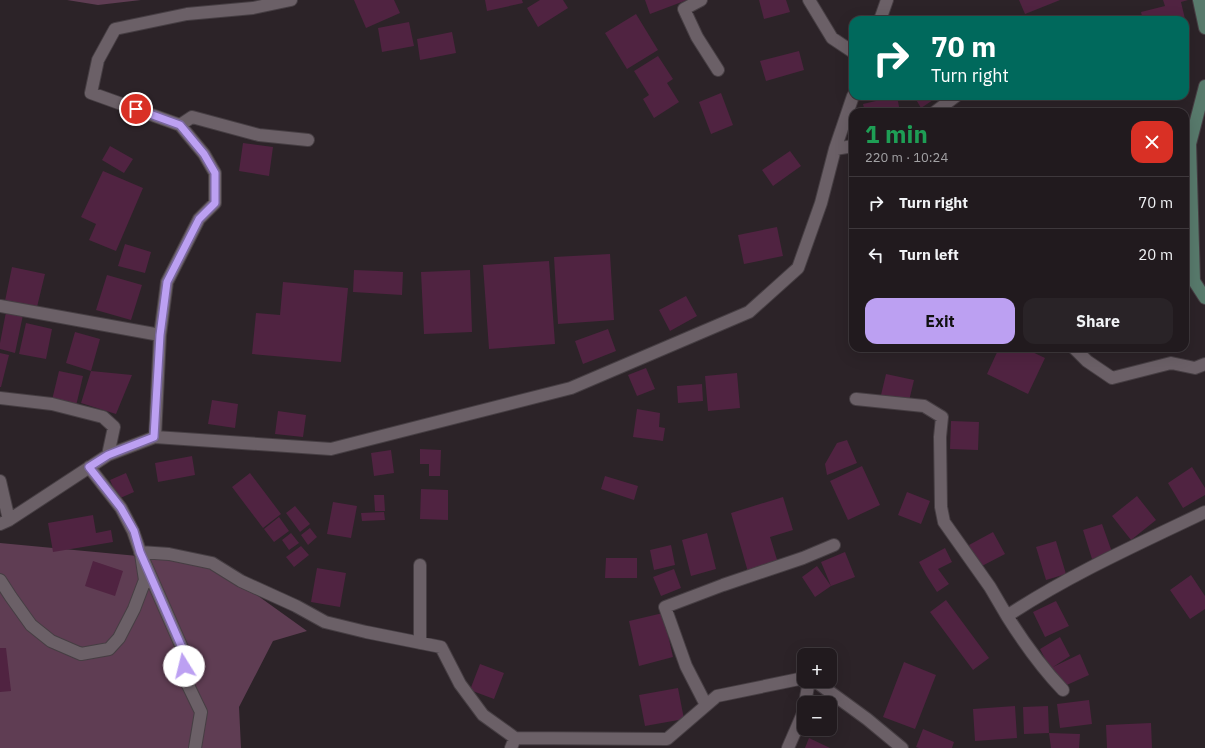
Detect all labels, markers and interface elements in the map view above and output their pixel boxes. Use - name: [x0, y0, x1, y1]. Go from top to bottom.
- text: 70 m: [931, 28, 996, 65]
- icon: right: [865, 32, 917, 84]
- text: Turn right: [931, 64, 1009, 87]
- pin: [119, 92, 153, 126]
- icon: arrive: [125, 98, 147, 120]
- text: 1 min: [865, 118, 928, 150]
- button: close: [1131, 121, 1173, 163]
- text: 220 m · 10:24: [865, 149, 948, 166]
- icon: right: [865, 192, 887, 214]
- text: Turn right: [899, 193, 968, 212]
- text: 70 m: [1138, 193, 1173, 212]
- icon: left: [865, 244, 887, 266]
- text: Turn left: [899, 245, 959, 264]
- text: 20 m: [1138, 245, 1173, 264]
- button: Exit: [865, 298, 1015, 344]
- button: Share: [1023, 298, 1173, 344]
- position arrow: [163, 645, 205, 687]
- map controls: [797, 648, 837, 736]
- button: +: [797, 648, 837, 688]
- button: −: [797, 696, 837, 736]

